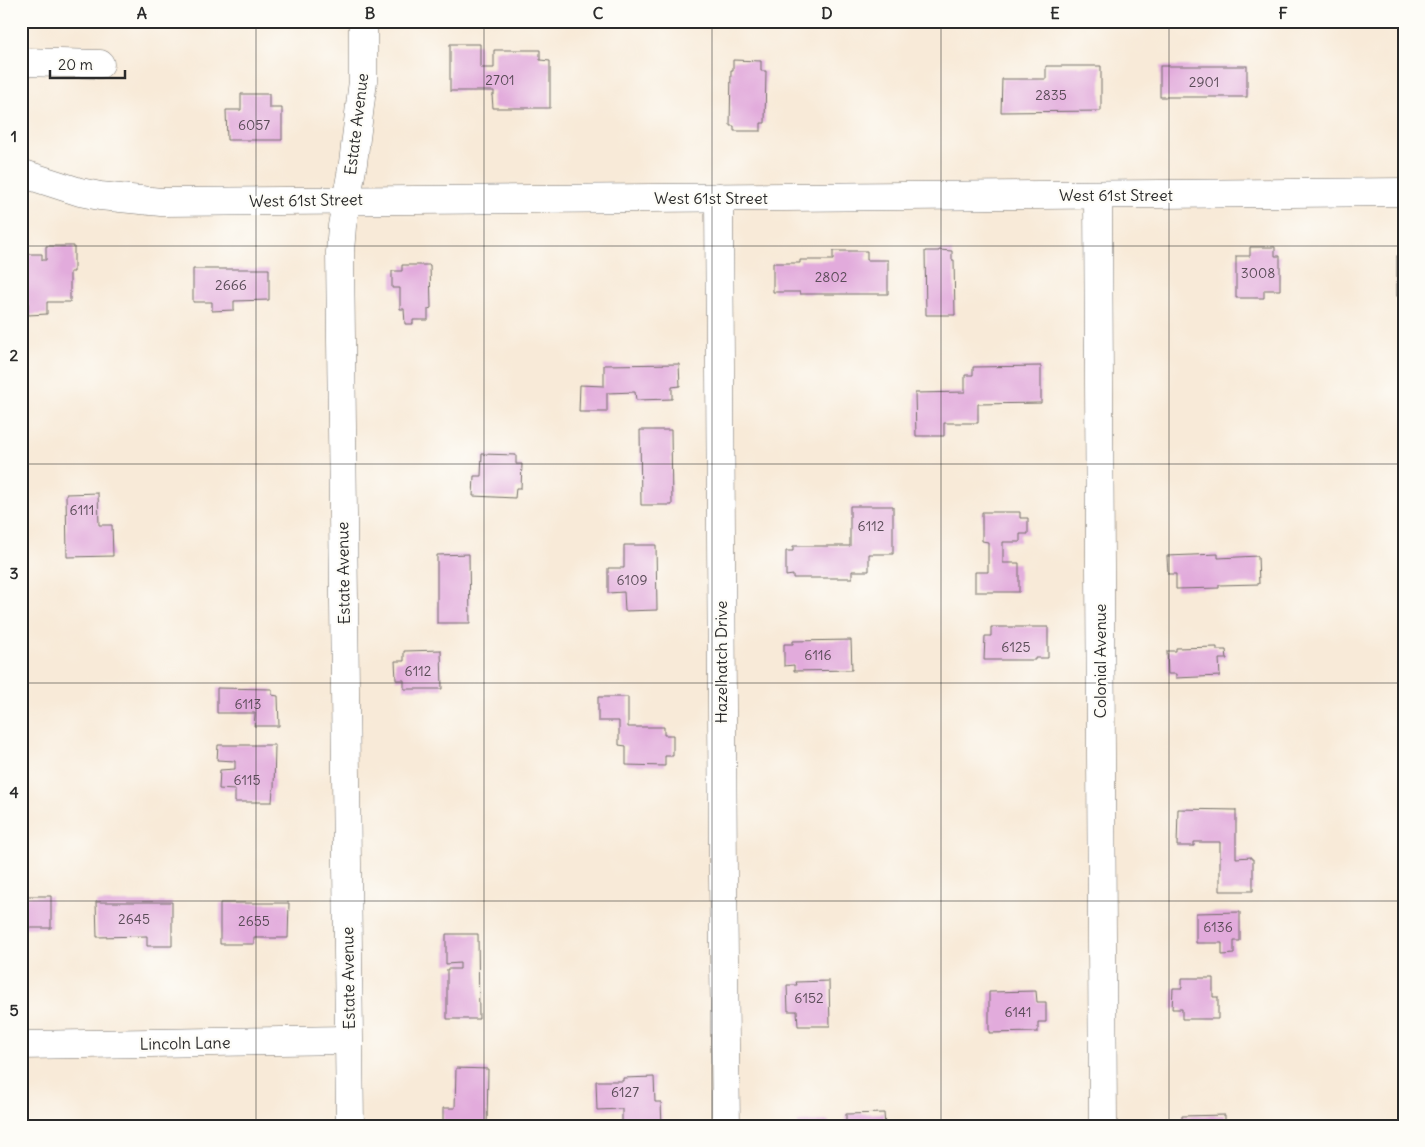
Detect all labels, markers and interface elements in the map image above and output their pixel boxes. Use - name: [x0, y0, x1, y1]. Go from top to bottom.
- text: A: [137, 3, 147, 23]
- text: B: [365, 3, 376, 23]
- text: C: [593, 3, 604, 23]
- text: D: [821, 3, 833, 23]
- text: E: [1050, 3, 1060, 23]
- text: F: [1278, 3, 1288, 23]
- scale bar: [50, 48, 125, 80]
- text: 20 m: [58, 55, 93, 74]
- house number: 2701: [485, 71, 515, 89]
- street label: Estate Avenue: [340, 72, 372, 176]
- house number: 2901: [1189, 73, 1219, 91]
- house number: 2835: [1035, 86, 1067, 104]
- house number: 6057: [238, 116, 270, 134]
- text: 1: [11, 126, 17, 146]
- street label: West 61st Street: [1059, 185, 1174, 205]
- street label: West 61st Street: [654, 188, 769, 208]
- street label: West 61st Street: [249, 189, 364, 211]
- house number: 3008: [1241, 264, 1275, 282]
- house number: 2802: [815, 268, 848, 286]
- house number: 2666: [215, 276, 247, 294]
- text: 2: [10, 345, 19, 365]
- house number: 6111: [70, 501, 94, 519]
- house number: 6112: [858, 517, 885, 535]
- street label: Estate Avenue: [332, 522, 354, 624]
- text: 3: [9, 563, 19, 583]
- house number: 6109: [617, 571, 647, 589]
- street label: Hazelhatch Drive: [711, 601, 731, 723]
- street label: Colonial Avenue: [1090, 604, 1110, 718]
- house number: 6125: [1001, 638, 1031, 656]
- house number: 6116: [804, 646, 832, 664]
- house number: 6112: [405, 662, 432, 680]
- house number: 6113: [234, 695, 262, 713]
- house number: 6115: [233, 771, 261, 789]
- text: 4: [9, 782, 19, 802]
- house number: 2645: [118, 910, 150, 928]
- house number: 2655: [238, 912, 270, 930]
- house number: 6136: [1203, 918, 1233, 936]
- street label: Estate Avenue: [337, 927, 359, 1029]
- house number: 6152: [794, 989, 824, 1007]
- text: 5: [9, 1000, 19, 1020]
- house number: 6141: [1004, 1003, 1032, 1021]
- street label: Lincoln Lane: [139, 1032, 231, 1054]
- house number: 6127: [611, 1083, 639, 1101]

